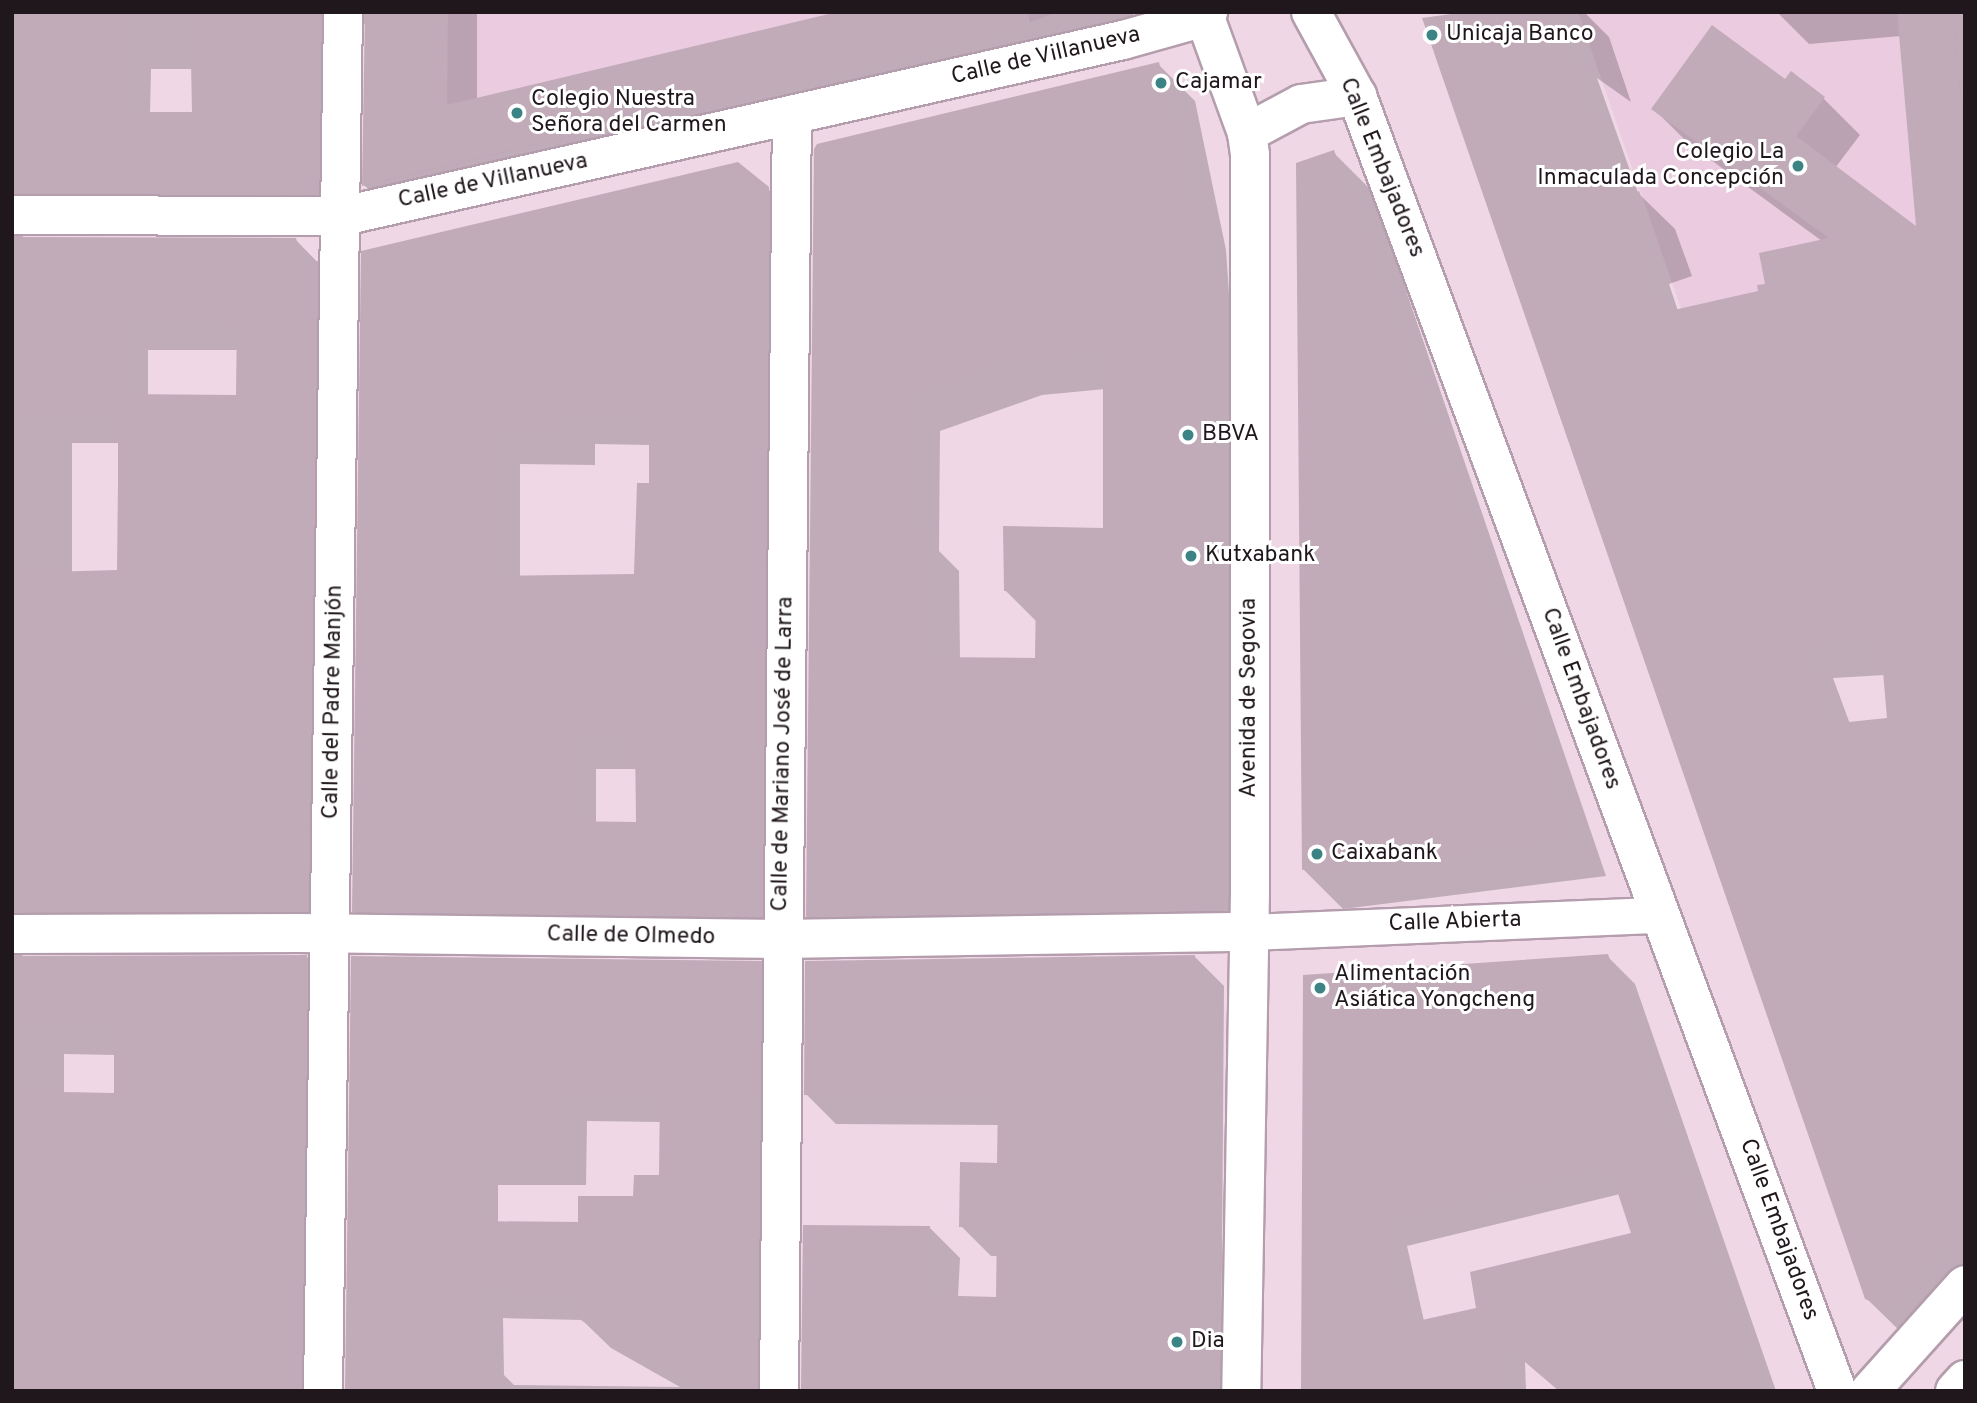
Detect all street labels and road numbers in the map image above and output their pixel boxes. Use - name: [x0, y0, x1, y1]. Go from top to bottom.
- street label: Calle de Villanueva: [948, 22, 1144, 92]
- street label: Calle Embajadores: [1332, 74, 1430, 262]
- street label: Calle de Villanueva: [395, 148, 591, 216]
- street label: Calle del Padre Manjón: [318, 585, 350, 819]
- street label: Calle de Mariano José de Larra: [767, 596, 801, 912]
- street label: Avenida de Segovia: [1236, 598, 1264, 798]
- street label: Calle Embajadores: [1534, 604, 1626, 794]
- street label: Calle Abierta: [1388, 907, 1522, 939]
- street label: Calle de Olmedo: [546, 922, 716, 952]
- street label: Calle Embajadores: [1732, 1135, 1824, 1325]

